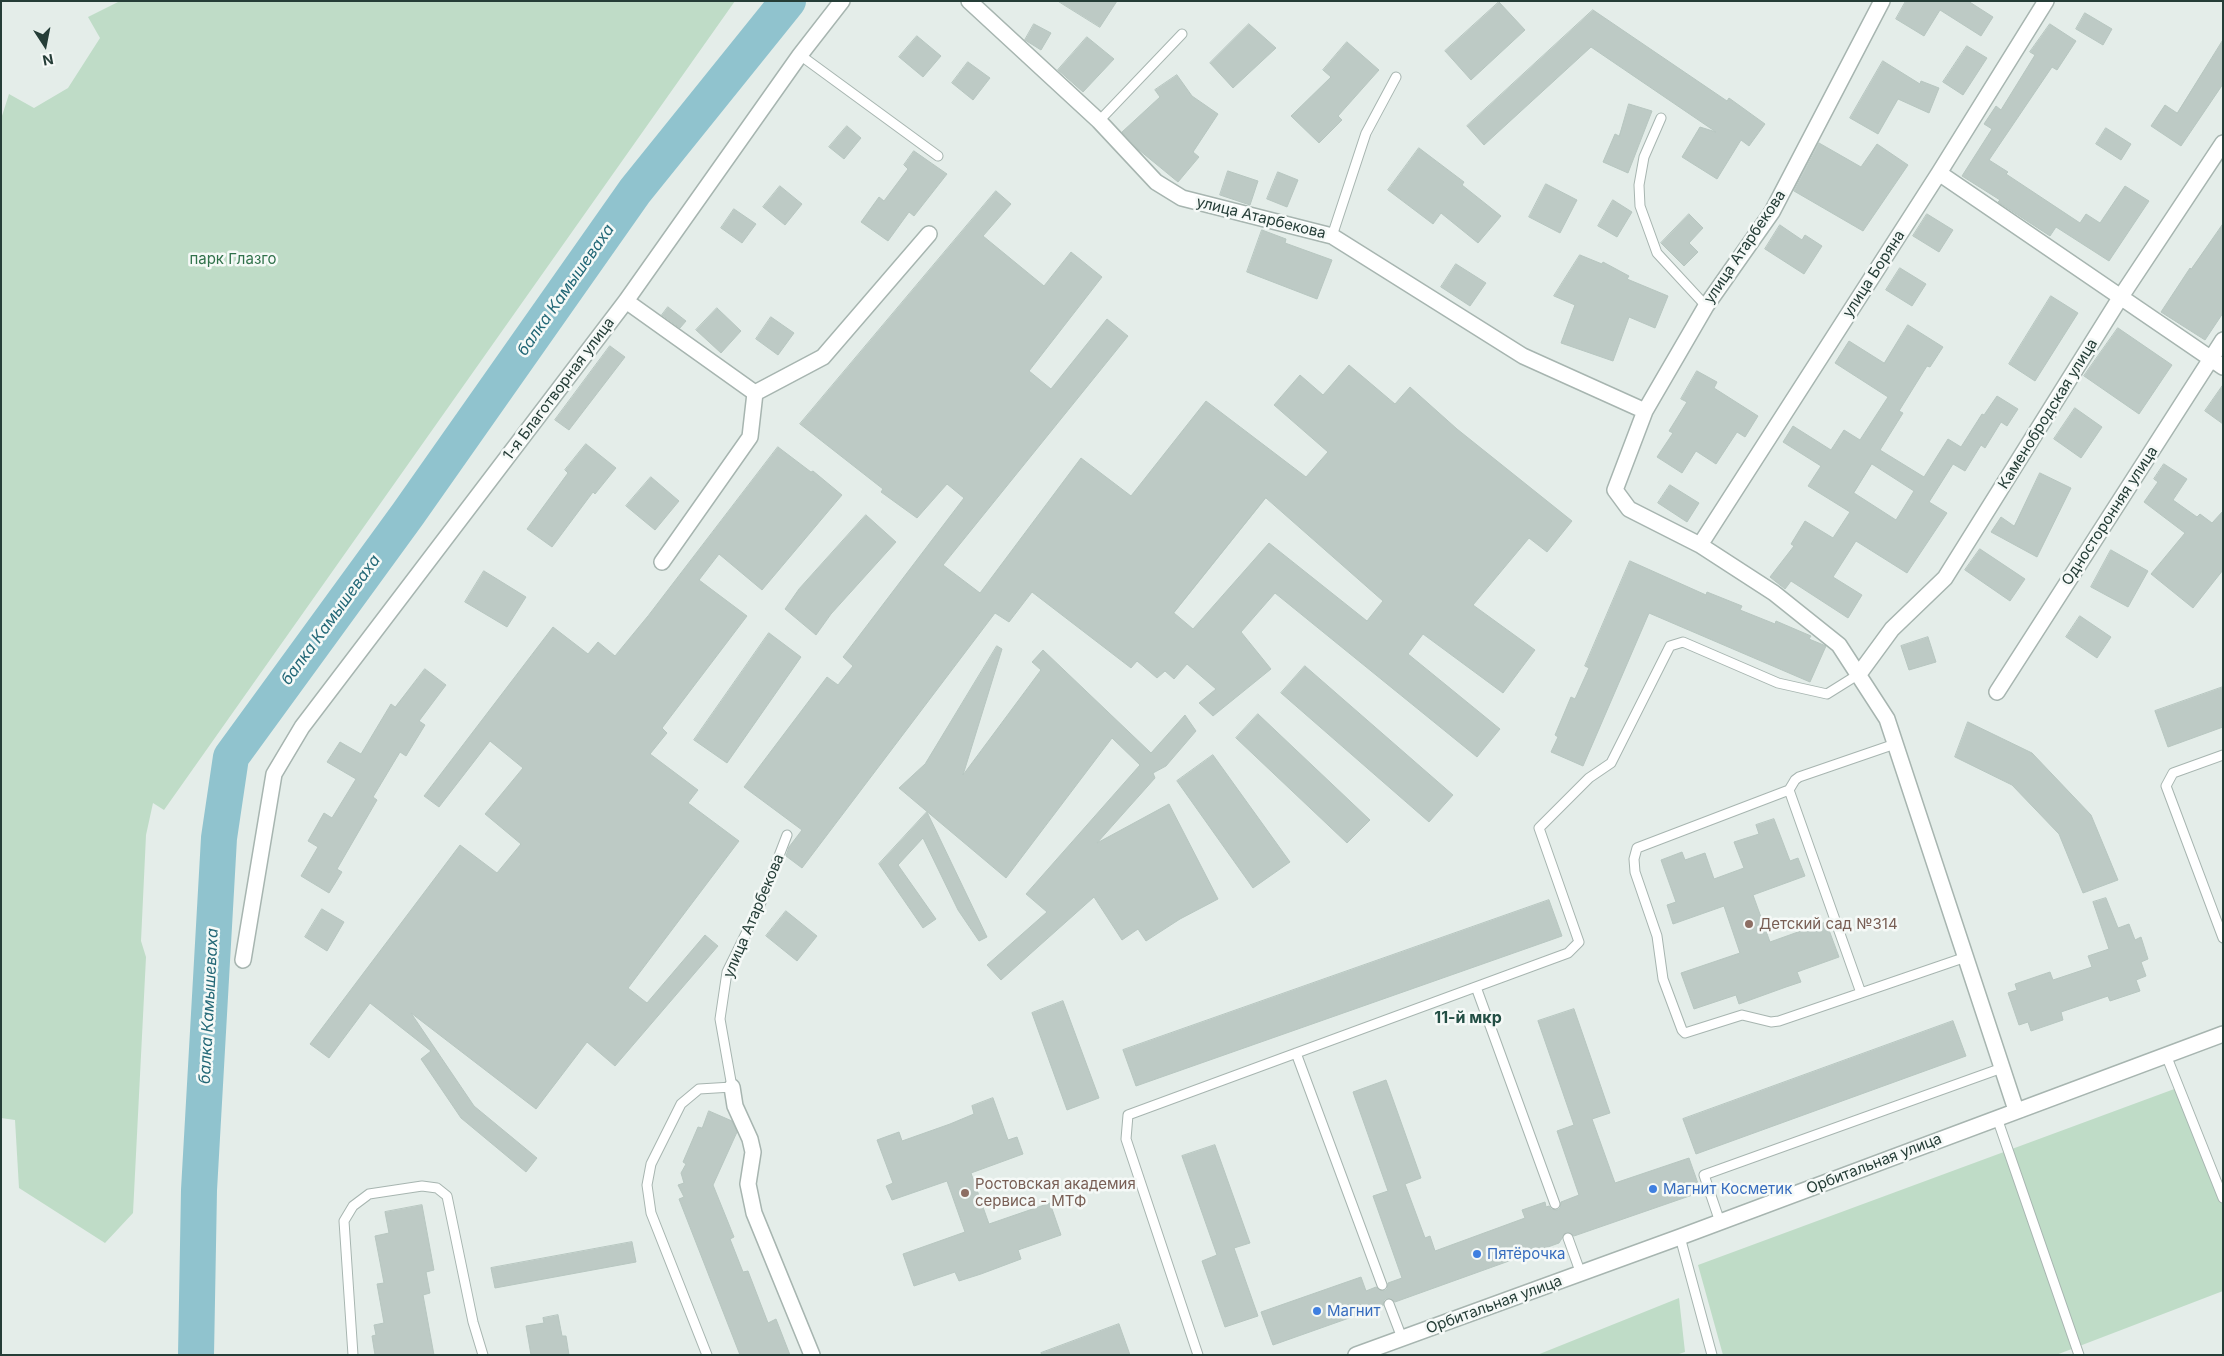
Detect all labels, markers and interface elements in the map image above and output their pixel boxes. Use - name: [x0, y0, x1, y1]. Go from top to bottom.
- north arrow: [20, 20, 70, 70]
- text: N: [41, 51, 55, 70]
- street label: улица Атарбекова: [1700, 187, 1790, 307]
- street label: улица Атарбекова: [1194, 193, 1328, 243]
- water label: балка Камышеваха: [513, 221, 619, 359]
- street label: улица Боряна: [1839, 227, 1909, 321]
- park label: парк Глазго: [189, 250, 277, 268]
- street label: 1-я Благотворная улица: [499, 314, 619, 464]
- street label: Каменобродская улица: [1994, 336, 2102, 492]
- street label: Односторонняя улица: [2058, 443, 2162, 589]
- water label: балка Камышеваха: [277, 551, 385, 689]
- street label: улица Атарбекова: [720, 851, 788, 981]
- place label: Детский сад №314: [1759, 915, 1898, 933]
- marker: Детский сад №314: [1743, 918, 1755, 930]
- water label: балка Камышеваха: [195, 928, 223, 1084]
- district label: 11-й мкр: [1434, 1008, 1502, 1028]
- street label: Орбитальная улица: [1804, 1130, 1944, 1198]
- place label: Ростовская академия сервиса - МТФ: [975, 1175, 1136, 1210]
- place label: Магнит Косметик: [1663, 1180, 1792, 1198]
- marker: Магнит Косметик: [1647, 1183, 1659, 1195]
- marker: Ростовская академия сервиса - МТФ: [959, 1187, 971, 1199]
- place label: Пятёрочка: [1487, 1245, 1565, 1263]
- marker: Пятёрочка: [1471, 1248, 1483, 1260]
- street label: Орбитальная улица: [1424, 1272, 1564, 1338]
- place label: Магнит: [1327, 1302, 1380, 1320]
- marker: Магнит: [1311, 1305, 1323, 1317]

